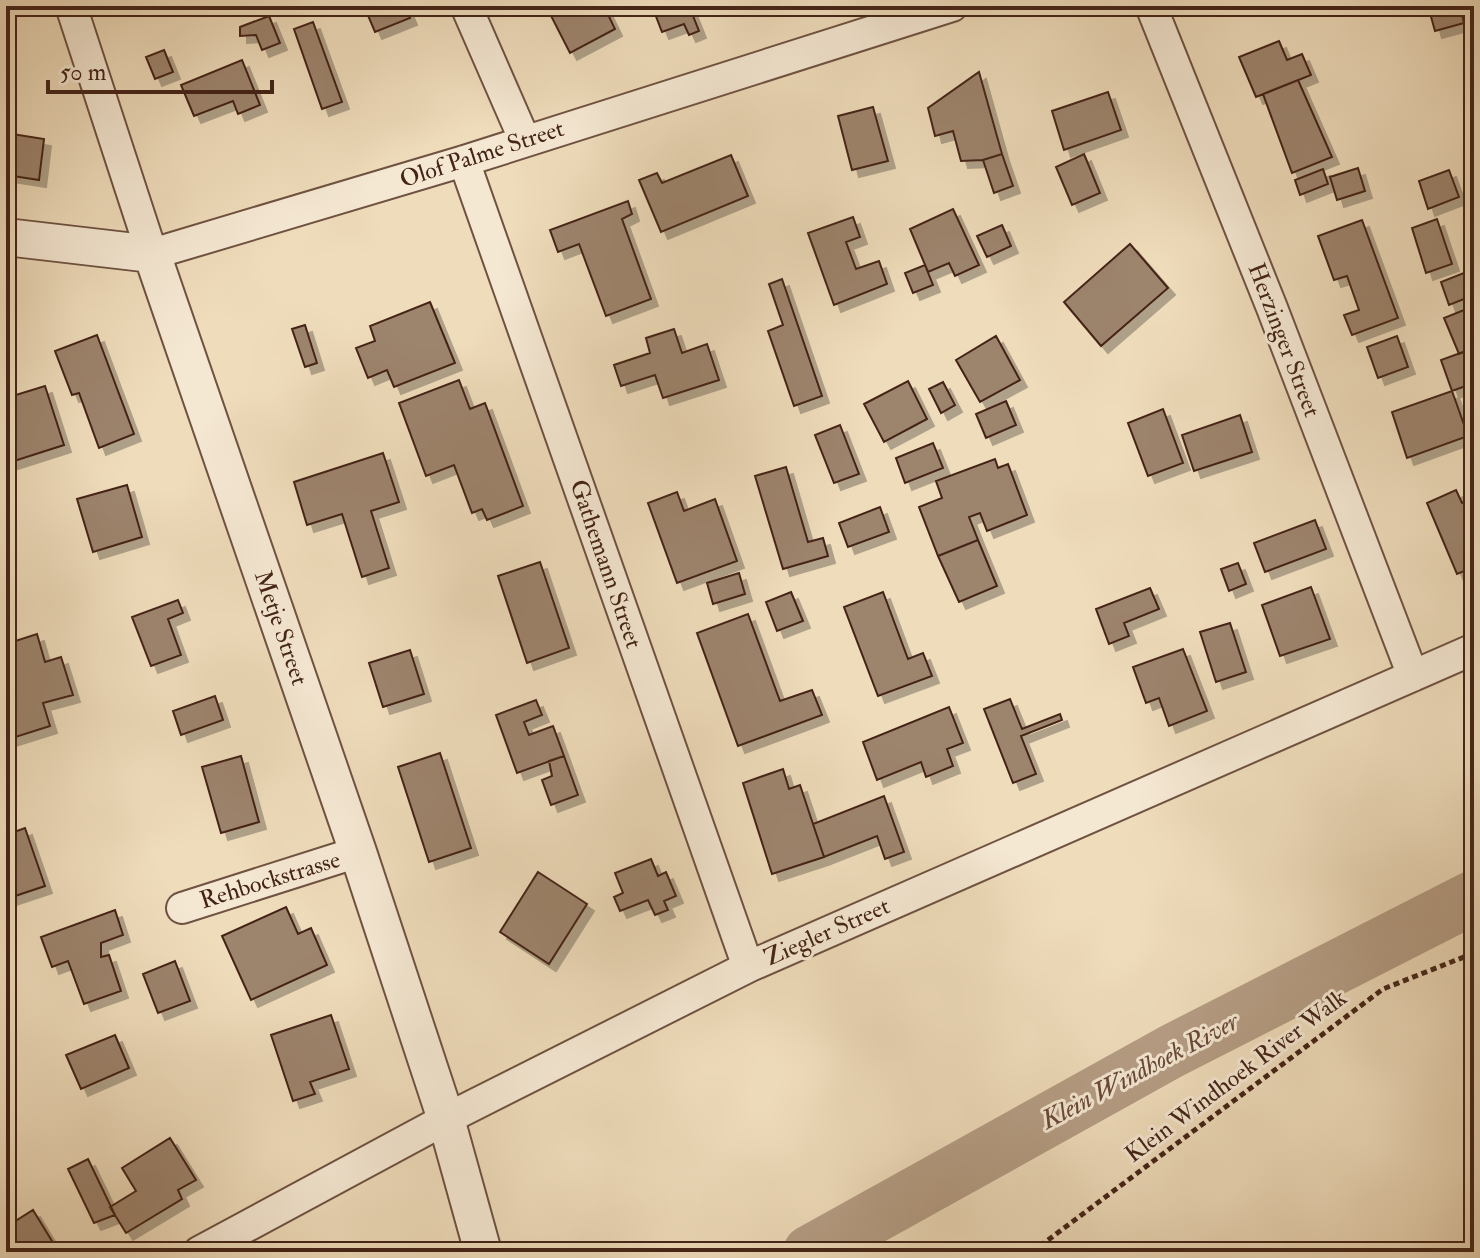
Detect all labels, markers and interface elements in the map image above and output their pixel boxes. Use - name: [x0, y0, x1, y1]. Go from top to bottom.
- scale bar: [48, 44, 272, 94]
- text: 50 m: [60, 57, 107, 88]
- street label: Olof Palme Street: [396, 113, 568, 195]
- street label: Herzinger Street: [1240, 259, 1328, 422]
- street label: Gathemann Street: [563, 475, 649, 653]
- street label: Metje Street: [247, 567, 315, 690]
- street label: Rehbockstrasse: [196, 844, 344, 916]
- street label: Ziegler Street: [759, 890, 895, 973]
- street label: Klein Windhoek River Walk: [1119, 982, 1353, 1170]
- water label: Klein Windhoek River: [1034, 1005, 1245, 1137]

